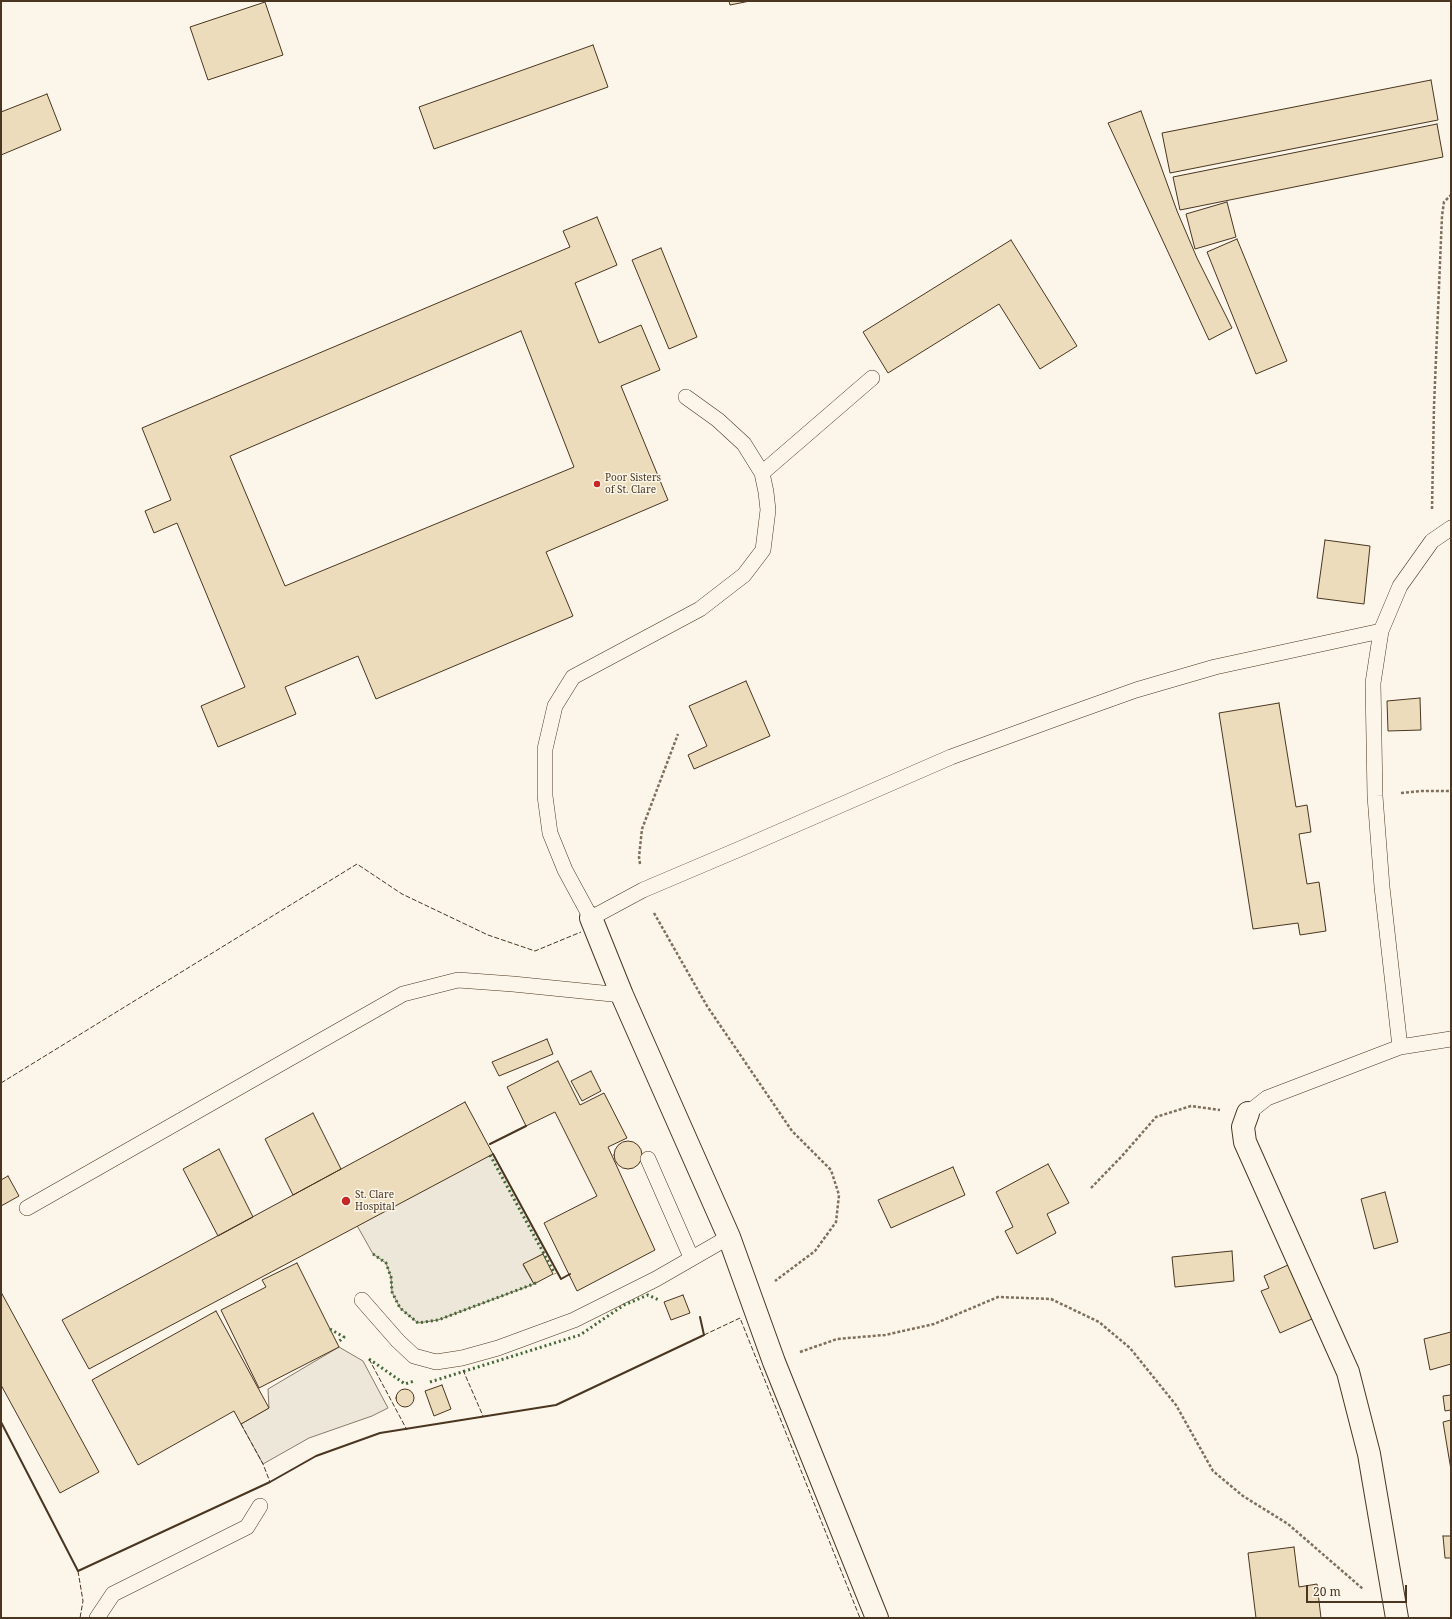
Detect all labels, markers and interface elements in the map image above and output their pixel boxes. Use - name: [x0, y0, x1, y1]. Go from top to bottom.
- place label: Poor Sisters of St. Clare: [605, 472, 661, 496]
- marker: Poor Sisters of St. Clare: [592, 479, 602, 489]
- place label: St. Clare Hospital: [355, 1189, 395, 1212]
- marker: St. Clare Hospital: [340, 1195, 352, 1207]
- scale bar: [1308, 1577, 1409, 1603]
- text: 20 m: [1313, 1583, 1341, 1600]

